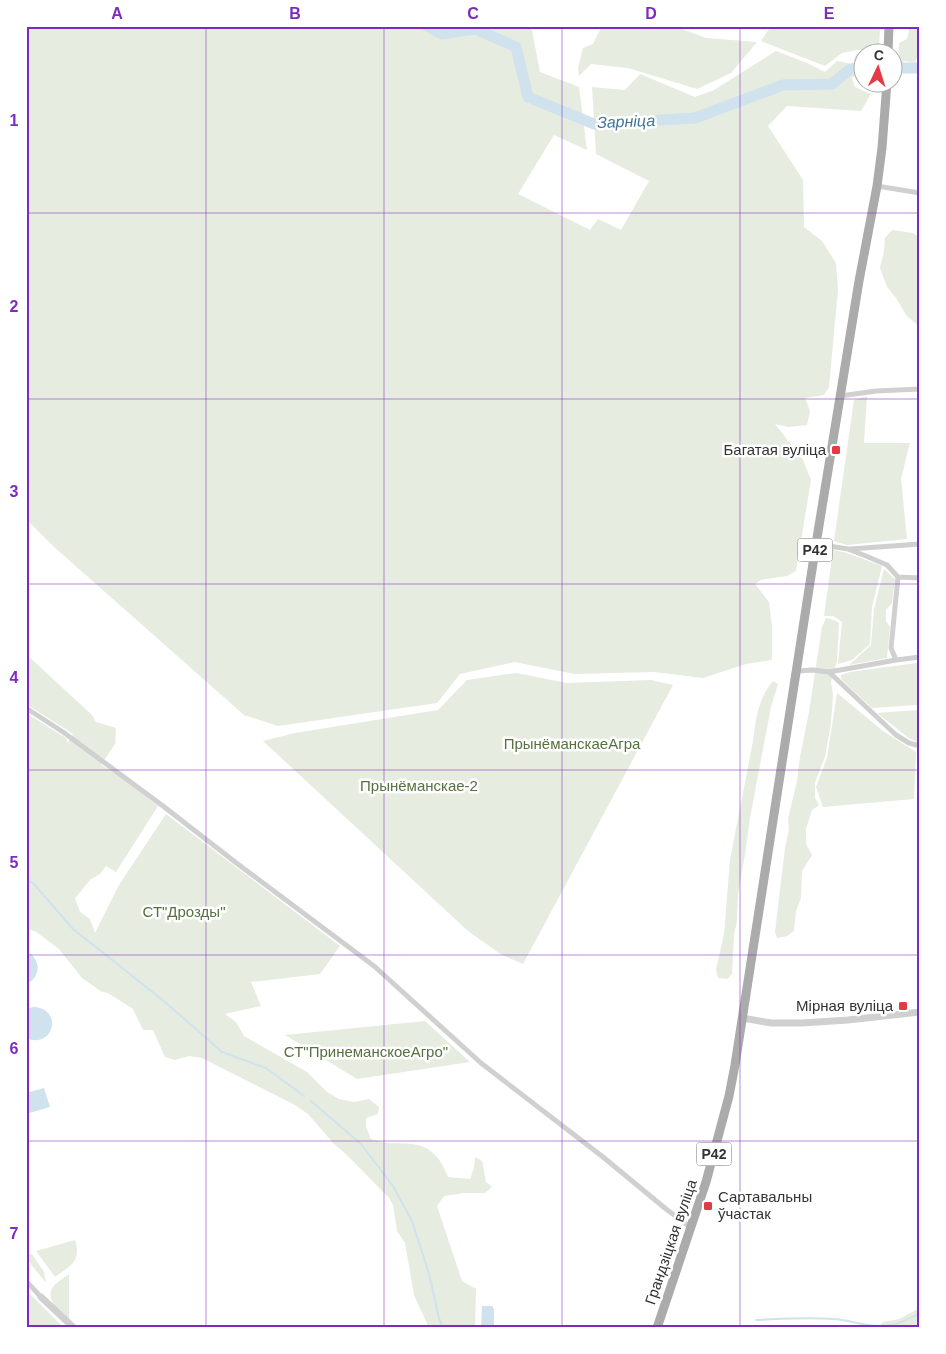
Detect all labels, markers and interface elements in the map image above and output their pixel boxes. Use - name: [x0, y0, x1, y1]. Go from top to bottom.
- text: A: [111, 5, 123, 22]
- text: B: [289, 5, 301, 22]
- text: C: [467, 5, 479, 22]
- text: D: [645, 5, 657, 22]
- text: E: [824, 5, 835, 22]
- north arrow: [854, 42, 904, 92]
- text: С: [873, 47, 885, 63]
- text: 1: [10, 112, 19, 129]
- water label: Зарніца: [597, 112, 655, 131]
- text: 2: [10, 298, 19, 315]
- place label: Багатая вуліца: [723, 441, 827, 458]
- marker: Багатая вуліца: [830, 444, 842, 456]
- text: 3: [10, 483, 19, 500]
- road number: Р42: [798, 538, 832, 562]
- text: 4: [10, 669, 19, 686]
- park label: ПрынёманскаеАгра: [504, 735, 641, 752]
- park label: Прынёманскае-2: [360, 777, 478, 794]
- text: 5: [10, 854, 19, 871]
- park label: СТ"Дрозды": [143, 903, 225, 920]
- place label: Мірная вуліца: [796, 997, 894, 1014]
- marker: Мірная вуліца: [897, 1000, 909, 1012]
- text: 6: [10, 1040, 19, 1057]
- park label: СТ"ПринеманскоеАгро": [284, 1043, 448, 1060]
- road number: Р42: [696, 1142, 732, 1166]
- street label: Грандзіцкая вуліца: [641, 1176, 700, 1307]
- place label: Сартавальны ўчастак: [718, 1188, 812, 1222]
- marker: Сартавальны ўчастак: [702, 1200, 714, 1212]
- text: 7: [10, 1225, 19, 1242]

